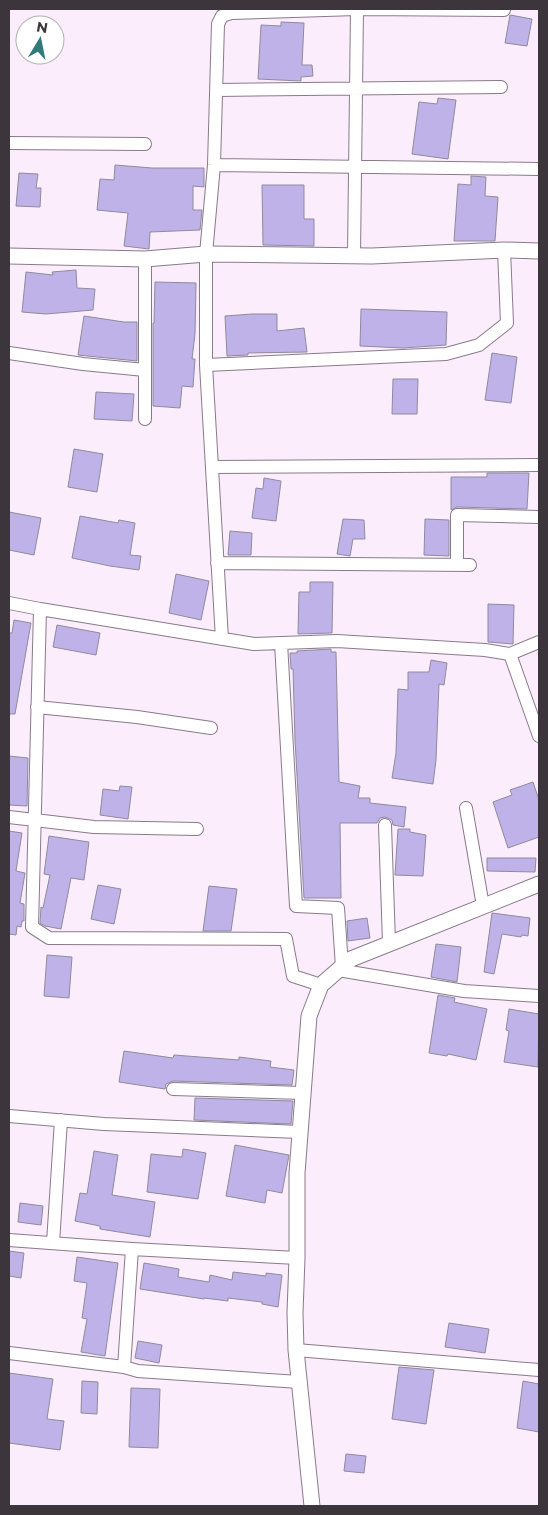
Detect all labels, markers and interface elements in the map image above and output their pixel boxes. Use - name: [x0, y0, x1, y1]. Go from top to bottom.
- north arrow: [15, 15, 65, 65]
- text: N: [35, 17, 49, 37]

